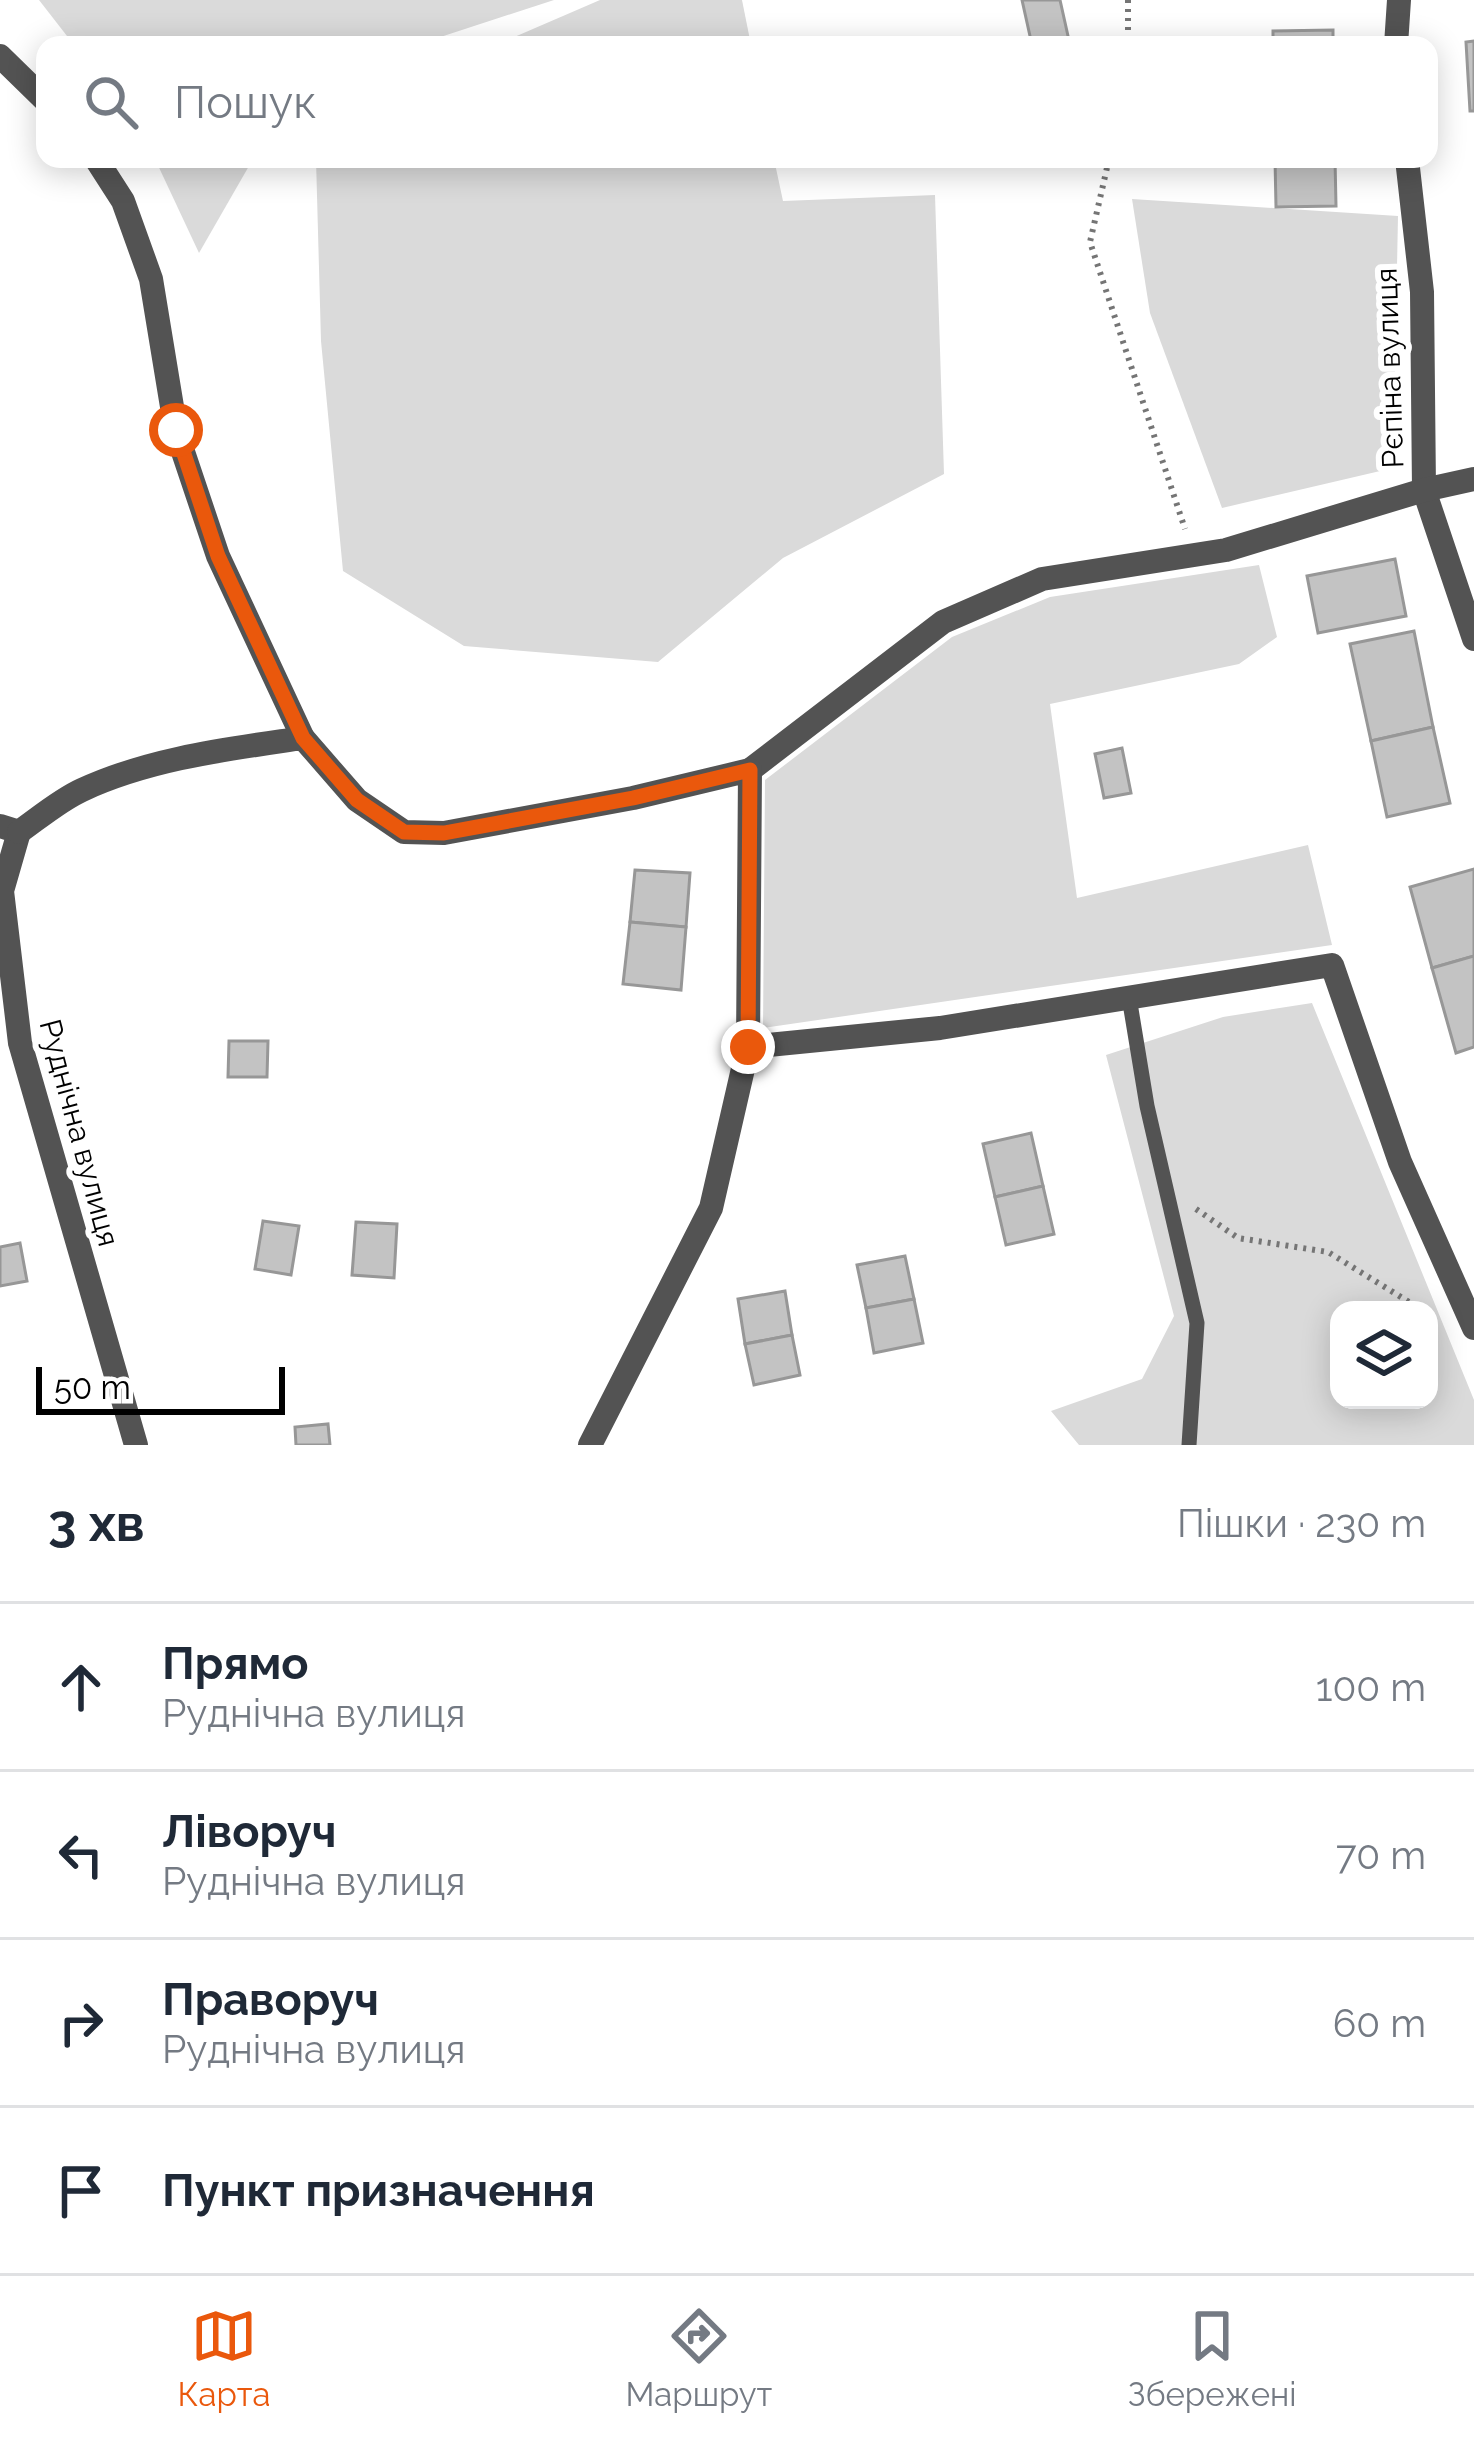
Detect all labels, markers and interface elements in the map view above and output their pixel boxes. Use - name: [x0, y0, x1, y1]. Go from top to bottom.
- search box: [36, 36, 1438, 168]
- icon: search: [78, 69, 144, 135]
- text: Пошук: [174, 76, 317, 129]
- street label: Рєпіна вулиця: [1369, 267, 1410, 469]
- route start: [149, 403, 203, 457]
- street label: Руднічна вулиця: [32, 1016, 127, 1250]
- route end: [721, 1020, 775, 1074]
- map controls: [1330, 1301, 1438, 1409]
- button: layers: [1330, 1301, 1438, 1409]
- scale bar: [36, 1361, 285, 1414]
- text: 50 m: [54, 1368, 131, 1407]
- text: 3 хв: [48, 1493, 145, 1553]
- text: Пішки · 230 m: [1177, 1500, 1426, 1546]
- text: Прямо: [162, 1637, 309, 1690]
- icon: ahead: [48, 1654, 114, 1720]
- text: 100 m: [1316, 1664, 1426, 1710]
- text: Руднічна вулиця: [162, 1690, 465, 1736]
- text: Ліворуч: [162, 1805, 337, 1858]
- icon: left: [48, 1822, 114, 1888]
- text: 70 m: [1336, 1832, 1426, 1878]
- text: Руднічна вулиця: [162, 1858, 465, 1904]
- text: Праворуч: [162, 1973, 379, 2026]
- icon: right: [48, 1990, 114, 2056]
- text: 60 m: [1333, 2000, 1426, 2046]
- text: Руднічна вулиця: [162, 2026, 465, 2072]
- icon: arrive: [48, 2158, 114, 2224]
- text: Пункт призначення: [162, 2164, 595, 2217]
- tab: Карта: [178, 2303, 270, 2414]
- tab: Маршрут: [626, 2303, 772, 2414]
- tab: Збережені: [1127, 2303, 1296, 2414]

